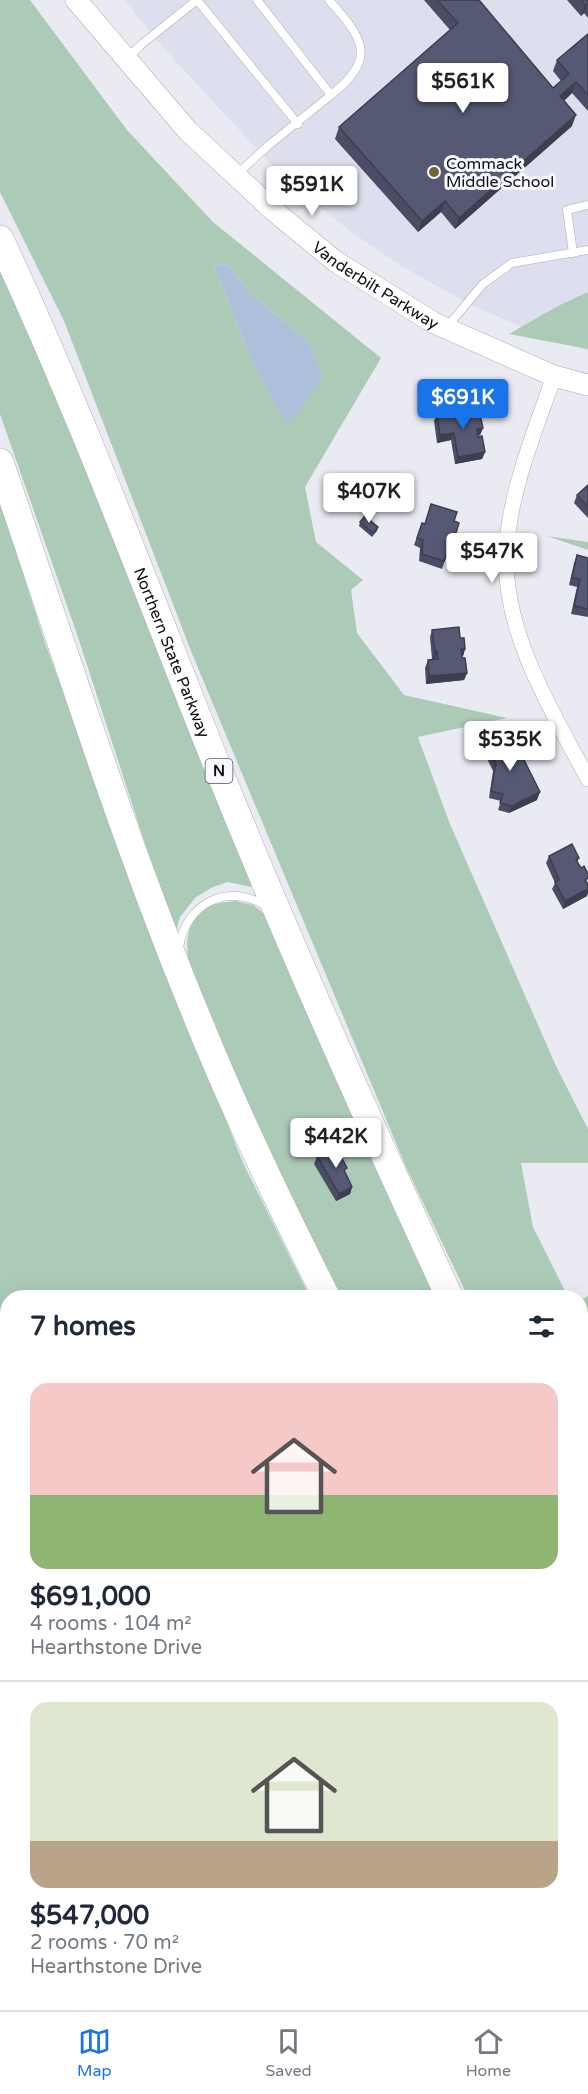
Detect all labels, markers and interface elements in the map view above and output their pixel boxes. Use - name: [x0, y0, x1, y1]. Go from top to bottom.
- pin: $561K: [421, 63, 505, 114]
- text: $561K: [431, 70, 495, 94]
- place label: Commack Middle School: [446, 154, 554, 192]
- marker: Commack Middle School: [427, 165, 441, 179]
- pin: $591K: [270, 166, 354, 217]
- text: $591K: [280, 173, 344, 197]
- street label: Vanderbilt Parkway: [308, 237, 442, 335]
- pin: $691K: [421, 379, 505, 430]
- text: $691K: [431, 386, 495, 410]
- pin: $407K: [327, 473, 411, 524]
- text: $407K: [337, 480, 401, 504]
- pin: $547K: [450, 533, 534, 584]
- text: $547K: [460, 540, 524, 564]
- street label: Northern State Parkway: [129, 565, 214, 741]
- pin: $535K: [468, 721, 552, 772]
- text: $535K: [478, 728, 542, 752]
- road number: N: [206, 759, 232, 783]
- pin: $442K: [294, 1118, 378, 1169]
- text: $442K: [304, 1125, 368, 1149]
- icon: filters: [525, 1310, 558, 1343]
- text: 7 homes: [30, 1311, 136, 1342]
- icon: home: [240, 1422, 348, 1530]
- text: $691,000: [30, 1581, 151, 1612]
- text: 4 rooms · 104 m²: [30, 1612, 192, 1636]
- text: Hearthstone Drive: [30, 1636, 202, 1660]
- icon: home: [240, 1741, 348, 1849]
- text: $547,000: [30, 1900, 149, 1931]
- text: 2 rooms · 70 m²: [30, 1931, 179, 1955]
- text: Hearthstone Drive: [30, 1955, 202, 1979]
- tab: Map: [77, 2025, 112, 2081]
- tab: Saved: [265, 2025, 312, 2081]
- tab: Home: [466, 2025, 511, 2081]

